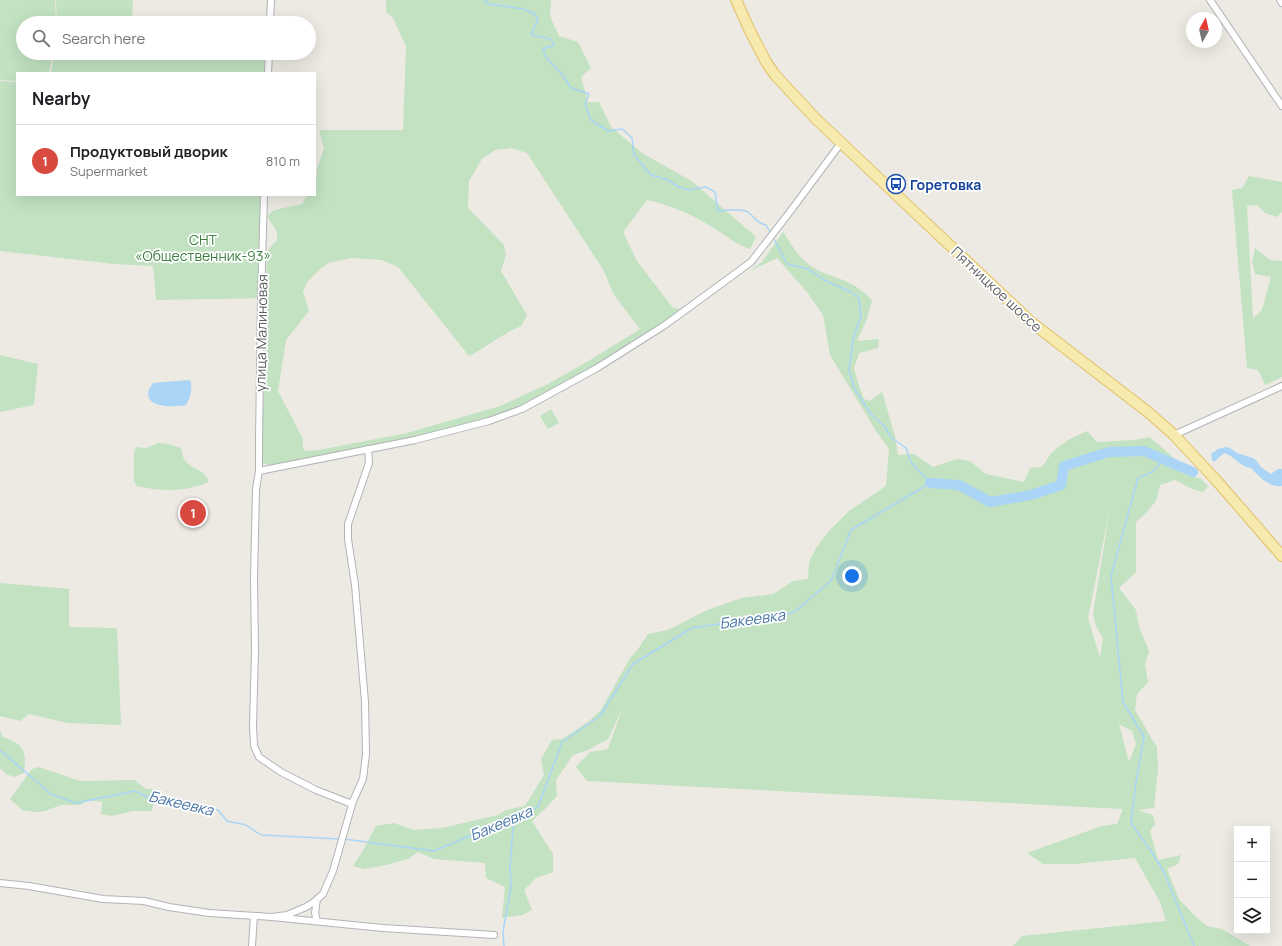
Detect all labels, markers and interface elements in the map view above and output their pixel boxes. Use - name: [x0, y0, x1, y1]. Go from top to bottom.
- north arrow: [1186, 12, 1222, 48]
- search box: [16, 16, 316, 60]
- icon: search: [30, 27, 52, 49]
- text: Search here: [62, 28, 145, 49]
- text: Nearby: [32, 87, 90, 110]
- text: Продуктовый дворик: [70, 141, 228, 162]
- text: 1: [42, 152, 48, 170]
- text: 810 m: [266, 152, 300, 170]
- text: Supermarket: [70, 162, 148, 180]
- bus stop icon: Горетовка: [885, 173, 907, 195]
- place label: Горетовка: [910, 175, 981, 194]
- park label: СНТ «Общественник-93»: [135, 230, 271, 265]
- street label: Пятницкое шоссе: [947, 242, 1047, 336]
- street label: улица Малиновая: [250, 274, 272, 392]
- pin: 1: [180, 498, 206, 528]
- your location: [842, 566, 862, 586]
- water label: Бакеевка: [718, 604, 787, 634]
- water label: Бакеевка: [147, 785, 216, 821]
- water label: Бакеевка: [467, 800, 536, 846]
- map controls: [1234, 826, 1270, 934]
- button: +: [1234, 826, 1270, 862]
- button: −: [1234, 862, 1270, 898]
- button: layers: [1234, 898, 1270, 934]

